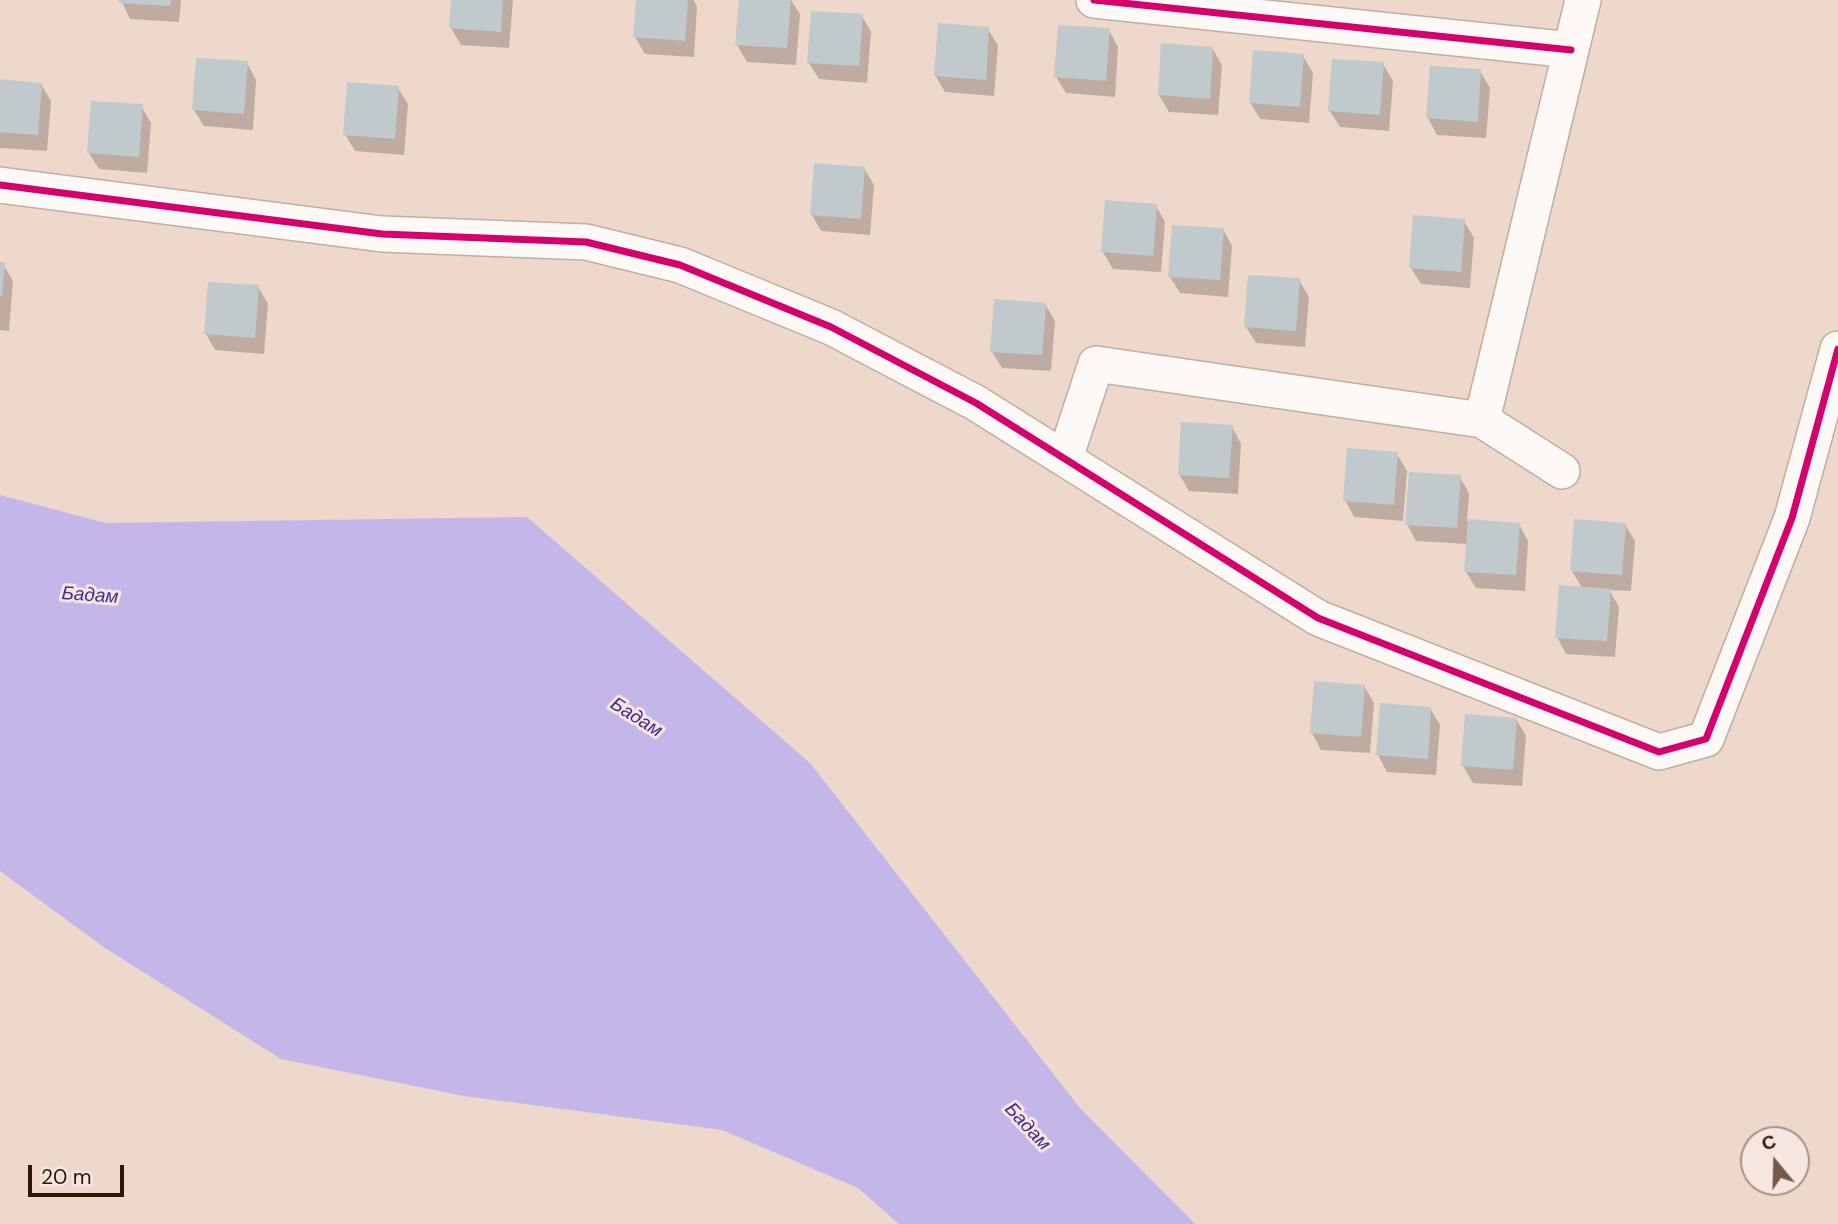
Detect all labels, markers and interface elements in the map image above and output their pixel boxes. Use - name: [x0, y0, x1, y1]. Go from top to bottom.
- water label: Бадам: [61, 583, 119, 609]
- water label: Бадам: [606, 693, 666, 743]
- water label: Бадам: [999, 1098, 1055, 1156]
- north arrow: [1740, 1126, 1810, 1196]
- text: С: [1758, 1129, 1779, 1157]
- scale bar: [32, 1150, 128, 1194]
- text: 20 m: [41, 1163, 92, 1191]

